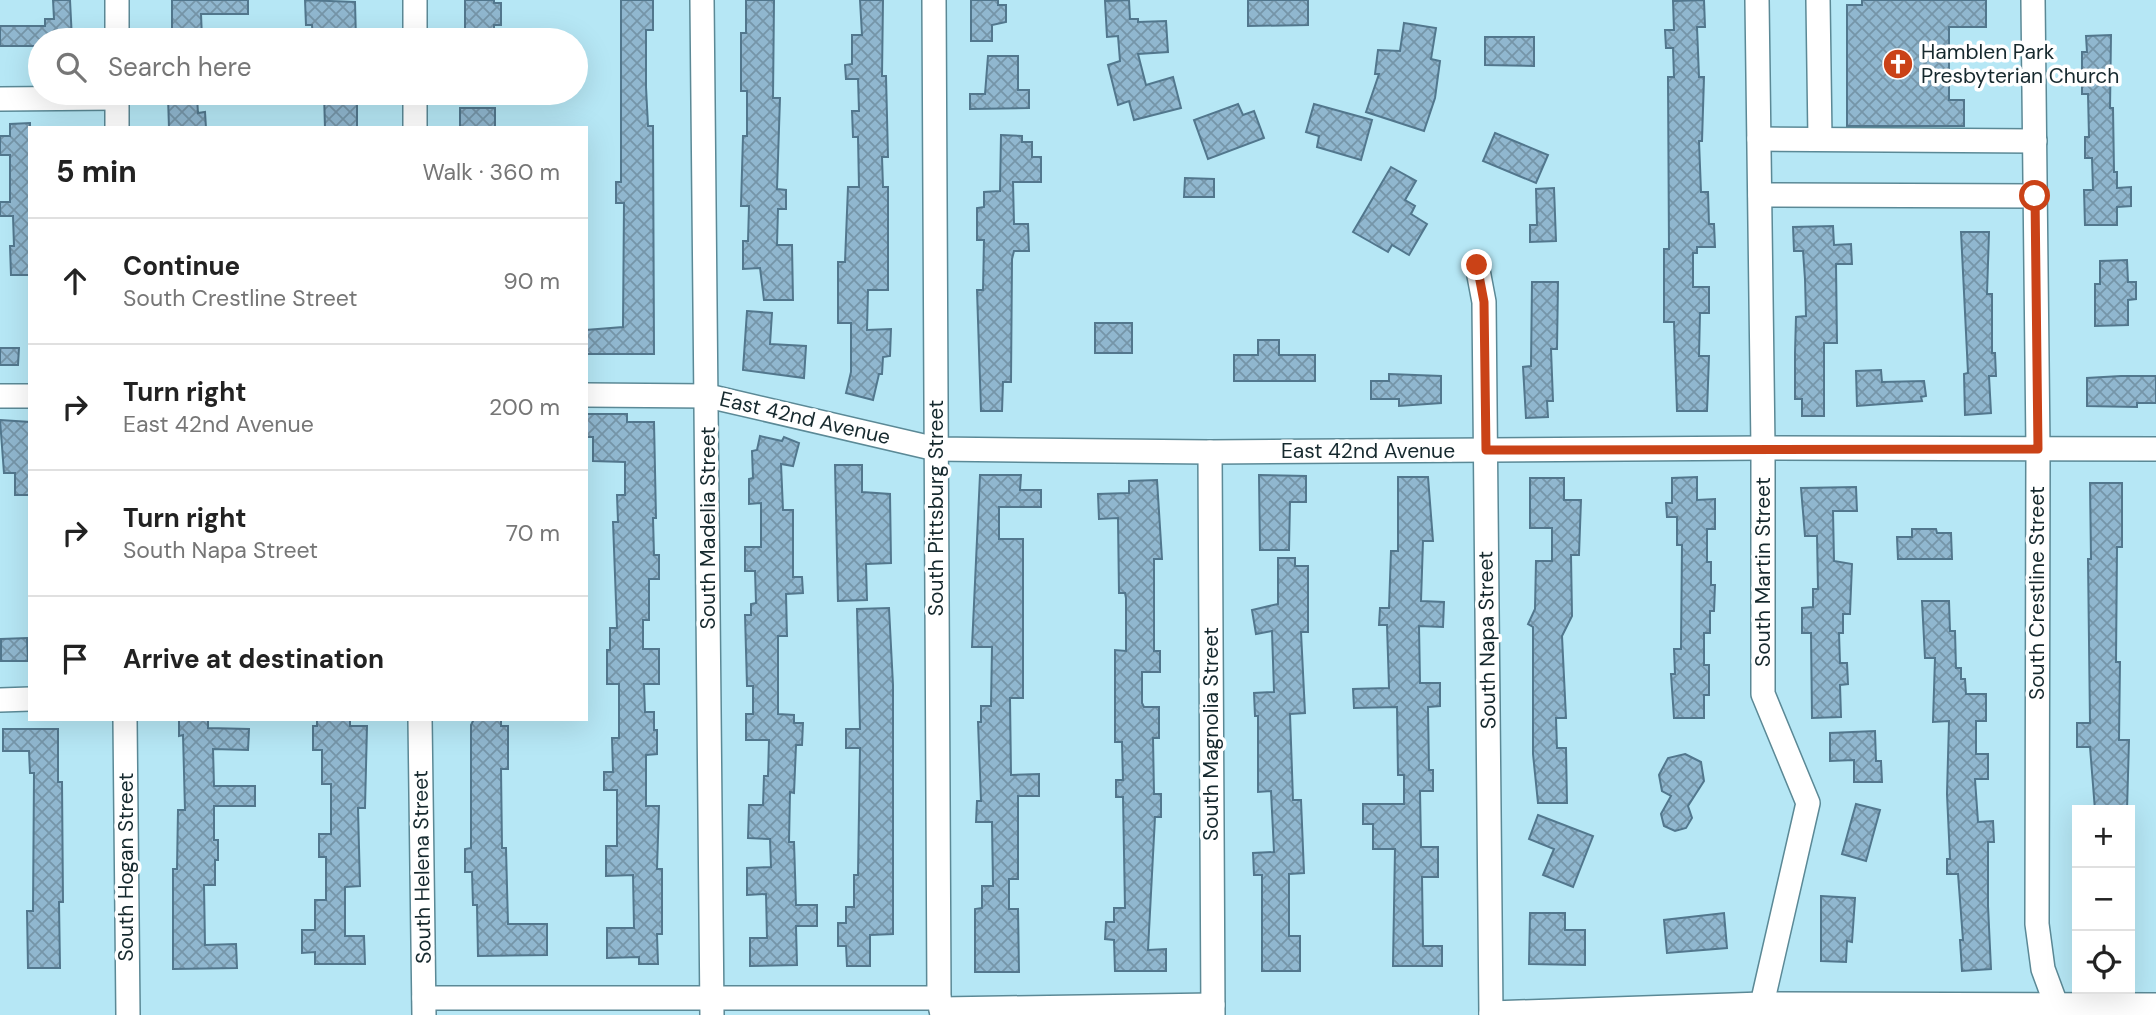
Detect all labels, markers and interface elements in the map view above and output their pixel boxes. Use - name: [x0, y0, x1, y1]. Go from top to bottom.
- search box: [28, 28, 588, 105]
- place label: Hamblen Park Presbyterian Church: [1921, 38, 2119, 90]
- church icon: Hamblen Park Presbyterian Church: [1881, 47, 1915, 81]
- icon: search: [52, 48, 90, 86]
- text: Search here: [108, 50, 251, 84]
- text: 5 min: [56, 152, 137, 191]
- text: Walk · 360 m: [422, 157, 560, 187]
- route start: [2019, 180, 2050, 211]
- text: Continue: [123, 249, 240, 283]
- route end: [1461, 249, 1492, 280]
- icon: ahead: [56, 262, 94, 300]
- text: 90 m: [503, 266, 560, 296]
- text: South Crestline Street: [123, 283, 357, 313]
- text: Turn right: [123, 375, 247, 409]
- street label: East 42nd Avenue: [717, 385, 893, 451]
- icon: right: [56, 388, 94, 426]
- text: 200 m: [489, 392, 560, 422]
- street label: South Pittsburg Street: [922, 400, 950, 616]
- text: East 42nd Avenue: [123, 409, 314, 439]
- street label: South Madelia Street: [694, 427, 722, 630]
- street label: East 42nd Avenue: [1281, 437, 1455, 465]
- street label: South Martin Street: [1749, 477, 1777, 667]
- street label: South Crestline Street: [2023, 486, 2051, 700]
- text: Turn right: [123, 501, 247, 535]
- icon: right: [56, 514, 94, 552]
- text: 70 m: [506, 518, 560, 548]
- text: South Napa Street: [123, 535, 318, 565]
- street label: South Napa Street: [1471, 551, 1503, 729]
- street label: South Magnolia Street: [1197, 627, 1225, 841]
- icon: arrive: [56, 640, 94, 678]
- text: Arrive at destination: [123, 642, 384, 676]
- street label: South Helena Street: [406, 770, 438, 964]
- street label: South Hogan Street: [112, 772, 140, 962]
- map controls: [2072, 805, 2135, 994]
- button: +: [2072, 805, 2135, 868]
- button: −: [2072, 868, 2135, 931]
- button: locate: [2072, 931, 2135, 994]

